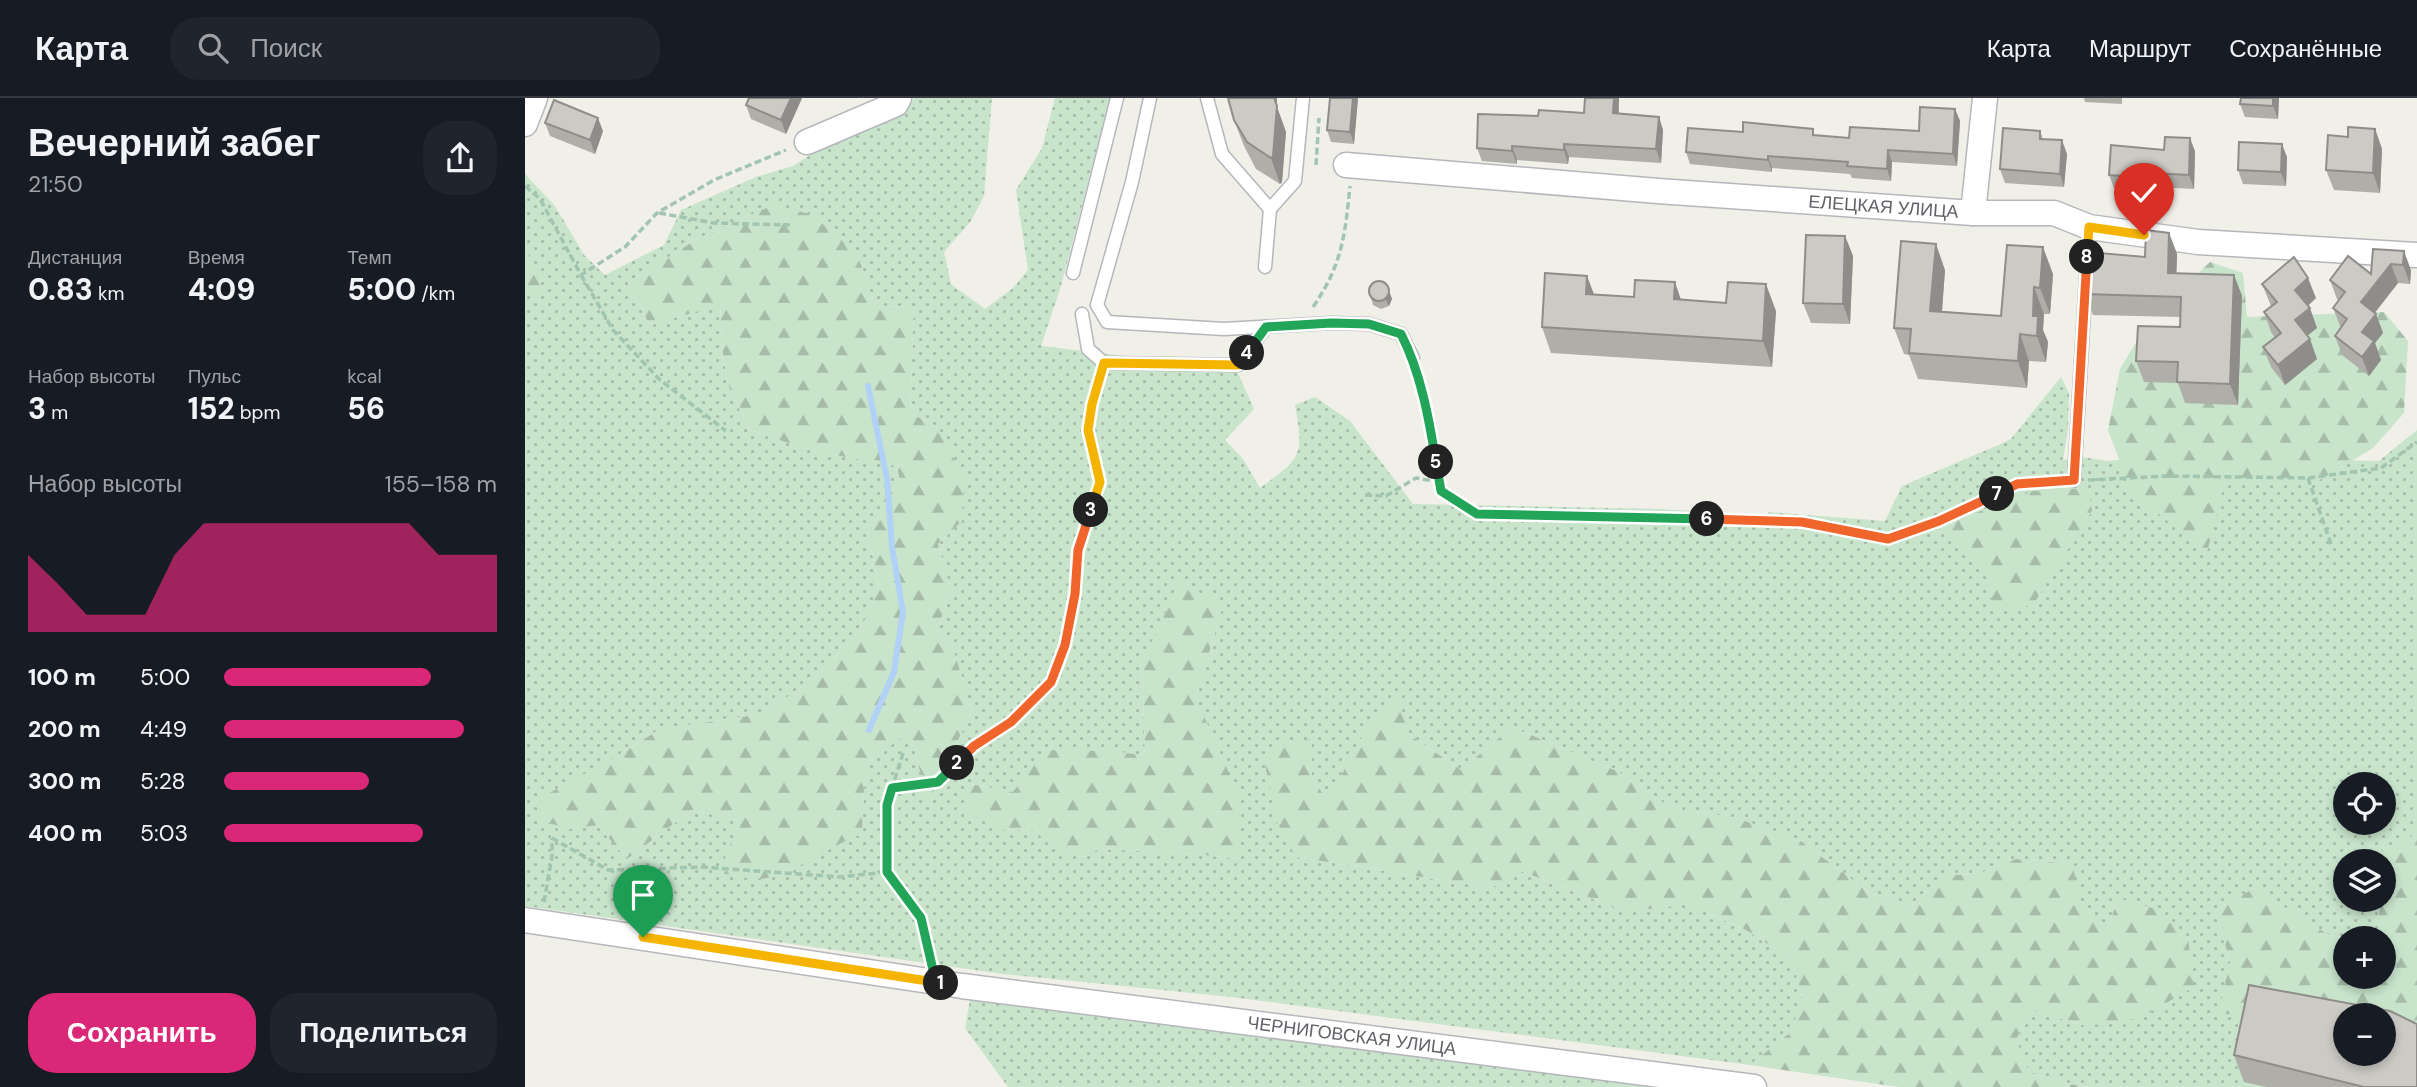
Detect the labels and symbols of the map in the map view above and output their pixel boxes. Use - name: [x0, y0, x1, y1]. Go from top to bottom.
- pin: [2114, 163, 2174, 235]
- street label: ЕЛЕЦКАЯ УЛИЦА: [1808, 190, 1959, 224]
- pin: 8: [2069, 240, 2105, 274]
- pin: 4: [1229, 336, 1265, 370]
- pin: 5: [1419, 444, 1453, 480]
- pin: 7: [1979, 476, 2015, 512]
- pin: 3: [1073, 492, 1109, 528]
- pin: 6: [1689, 502, 1725, 536]
- pin: 2: [939, 746, 975, 780]
- pin: [613, 865, 673, 937]
- pin: 1: [923, 966, 959, 1001]
- street label: ЧЕРНИГОВСКАЯ УЛИЦА: [1246, 1011, 1458, 1061]

